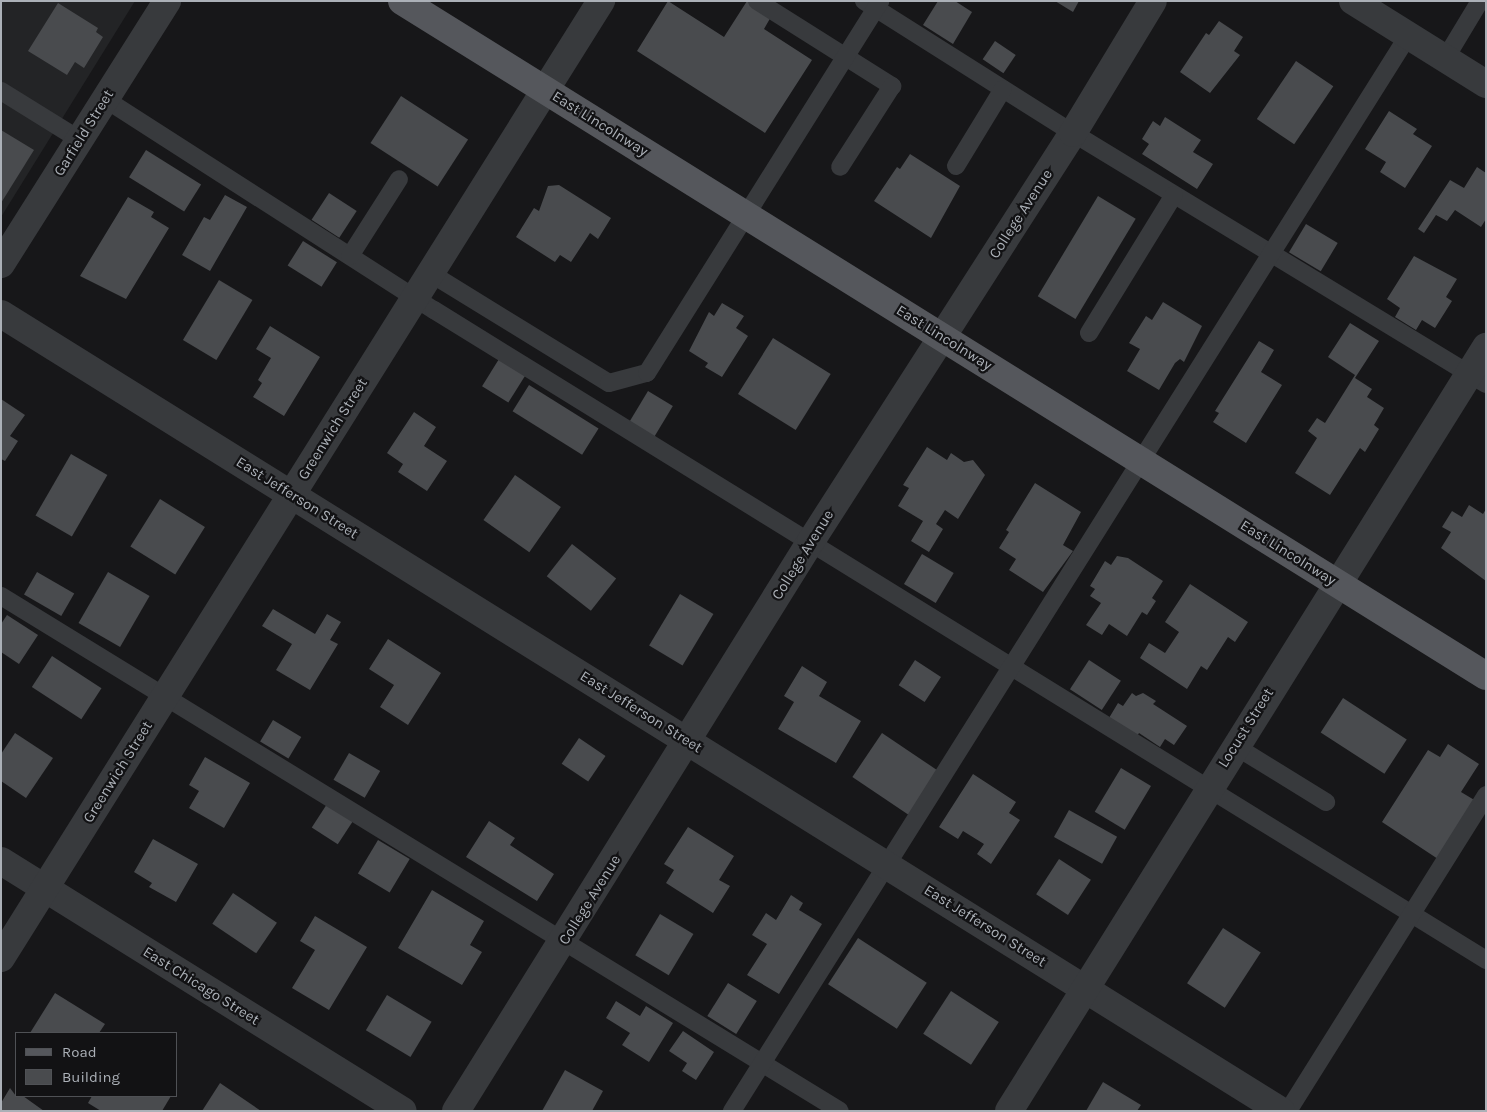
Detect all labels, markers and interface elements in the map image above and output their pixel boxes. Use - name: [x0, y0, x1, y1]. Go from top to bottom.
- street label: Garfield Street: [50, 86, 118, 180]
- street label: East Lincolnway: [549, 87, 651, 161]
- street label: College Avenue: [986, 166, 1056, 262]
- street label: East Lincolnway: [893, 301, 995, 375]
- street label: Greenwich Street: [295, 375, 371, 483]
- street label: East Jefferson Street: [233, 453, 361, 543]
- street label: College Avenue: [768, 507, 838, 603]
- street label: East Lincolnway: [1237, 516, 1339, 590]
- street label: East Jefferson Street: [577, 667, 705, 757]
- street label: Locust Street: [1214, 685, 1278, 771]
- street label: Greenwich Street: [80, 718, 156, 826]
- street label: College Avenue: [555, 852, 625, 948]
- street label: East Jefferson Street: [921, 881, 1049, 971]
- street label: East Chicago Street: [139, 943, 263, 1029]
- legend: [15, 1032, 178, 1097]
- text: Road: [62, 1043, 97, 1061]
- text: Building: [62, 1068, 120, 1086]

